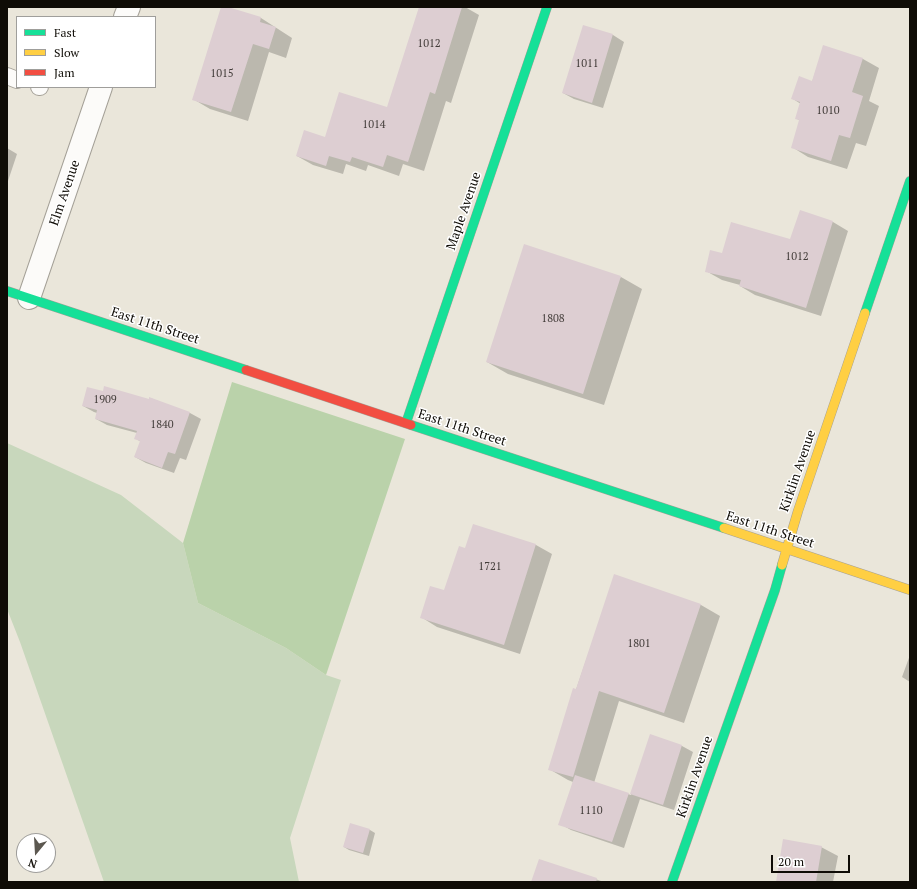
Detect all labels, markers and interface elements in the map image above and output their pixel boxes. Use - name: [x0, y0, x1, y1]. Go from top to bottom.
- legend: [16, 16, 156, 88]
- text: Fast: [54, 25, 76, 40]
- house number: 1012: [417, 37, 441, 51]
- text: Slow: [54, 45, 79, 60]
- house number: 1011: [575, 57, 599, 71]
- text: Jam: [54, 65, 75, 80]
- house number: 1015: [210, 67, 234, 81]
- house number: 1010: [816, 104, 840, 118]
- house number: 1014: [362, 118, 386, 132]
- street label: Elm Avenue: [46, 158, 84, 228]
- street label: Maple Avenue: [443, 170, 485, 252]
- house number: 1012: [785, 250, 809, 264]
- street label: East 11th Street: [109, 304, 201, 348]
- house number: 1808: [541, 312, 565, 326]
- house number: 1909: [93, 393, 117, 407]
- street label: East 11th Street: [416, 406, 508, 450]
- house number: 1840: [150, 418, 174, 432]
- street label: Kirklin Avenue: [777, 428, 819, 514]
- street label: East 11th Street: [724, 508, 816, 552]
- house number: 1721: [478, 560, 502, 574]
- house number: 1801: [627, 637, 651, 651]
- street label: Kirklin Avenue: [674, 734, 716, 820]
- house number: 1110: [579, 804, 603, 818]
- north arrow: [16, 833, 56, 873]
- scale bar: [773, 847, 852, 873]
- text: 20 m: [778, 854, 804, 869]
- text: N: [26, 856, 39, 871]

